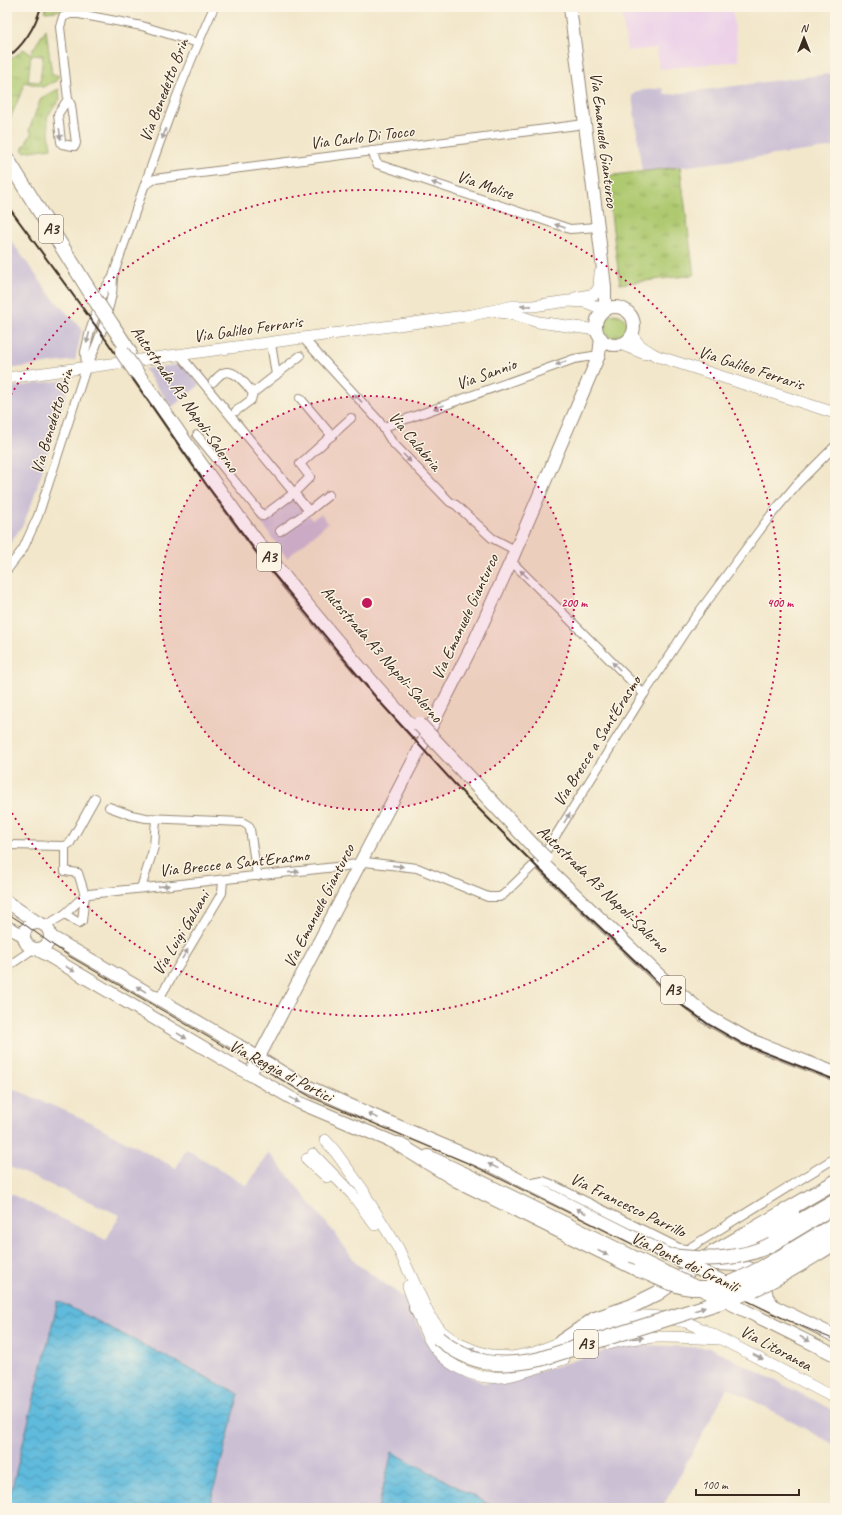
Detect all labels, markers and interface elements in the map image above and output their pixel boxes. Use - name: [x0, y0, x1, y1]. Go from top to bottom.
- north arrow: [784, 18, 824, 58]
- text: N: [801, 21, 810, 35]
- street label: Via Benedetto Brin: [135, 34, 194, 145]
- street label: Via Emanuele Gianturco: [585, 71, 623, 210]
- street label: Via Carlo Di Tocco: [309, 120, 416, 154]
- one-way arrow: [57, 128, 63, 141]
- one-way arrow: [160, 129, 166, 141]
- street label: Via Molise: [454, 166, 517, 205]
- one-way arrow: [430, 181, 442, 187]
- road number: A3: [39, 215, 63, 243]
- one-way arrow: [554, 222, 566, 228]
- one-way arrow: [519, 303, 532, 309]
- street label: Via Galileo Ferraris: [192, 311, 306, 347]
- street label: Autostrada A3 Napoli-Salerno: [126, 321, 244, 477]
- one-way arrow: [85, 332, 91, 344]
- street label: Via Galileo Ferraris: [696, 341, 808, 396]
- street label: Via Sannio: [453, 353, 521, 394]
- one-way arrow: [555, 361, 567, 367]
- street label: Via Benedetto Brin: [26, 364, 78, 476]
- one-way arrow: [353, 393, 363, 403]
- one-way arrow: [432, 405, 444, 411]
- street label: Via Calabria: [384, 407, 447, 477]
- one-way arrow: [402, 453, 412, 463]
- road number: A3: [257, 543, 281, 571]
- street label: Via Emanuele Gianturco: [427, 550, 504, 683]
- one-way arrow: [519, 569, 529, 579]
- street label: Autostrada A3 Napoli-Salerno: [317, 581, 448, 728]
- text: 200 m: [561, 595, 588, 611]
- text: 400 m: [767, 595, 794, 611]
- centre of rings: [360, 596, 374, 610]
- one-way arrow: [611, 661, 621, 671]
- street label: Via Brecce a Sant'Erasmo: [548, 670, 647, 810]
- one-way arrow: [563, 812, 570, 824]
- street label: Autostrada A3 Napoli-Salerno: [533, 821, 674, 958]
- street label: Via Emanuele Gianturco: [279, 840, 360, 971]
- street label: Via Brecce a Sant'Erasmo: [158, 845, 312, 881]
- one-way arrow: [392, 862, 405, 869]
- one-way arrow: [287, 868, 300, 875]
- one-way arrow: [158, 882, 170, 889]
- street label: Via Luigi Galvani: [148, 885, 215, 979]
- one-way arrow: [182, 948, 189, 960]
- one-way arrow: [64, 966, 76, 973]
- road number: A3: [661, 976, 685, 1004]
- one-way arrow: [136, 985, 146, 993]
- one-way arrow: [176, 1032, 188, 1039]
- street label: Via Reggia di Portici: [226, 1035, 339, 1108]
- one-way arrow: [289, 1097, 301, 1103]
- one-way arrow: [367, 1112, 379, 1118]
- one-way arrow: [487, 1163, 499, 1169]
- street label: Via Francesco Parrillo: [567, 1168, 691, 1243]
- one-way arrow: [575, 1208, 587, 1214]
- street label: Via Ponte dei Granili: [628, 1227, 745, 1298]
- one-way arrow: [597, 1250, 609, 1256]
- one-way arrow: [694, 1306, 706, 1312]
- street label: Via Litoranea: [737, 1320, 817, 1376]
- road number: A3: [574, 1330, 598, 1358]
- one-way arrow: [632, 1335, 644, 1342]
- one-way arrow: [799, 1336, 810, 1342]
- one-way arrow: [468, 1347, 480, 1353]
- one-way arrow: [752, 1354, 763, 1361]
- scale bar: [696, 1471, 799, 1497]
- text: 100 m: [702, 1477, 729, 1493]

